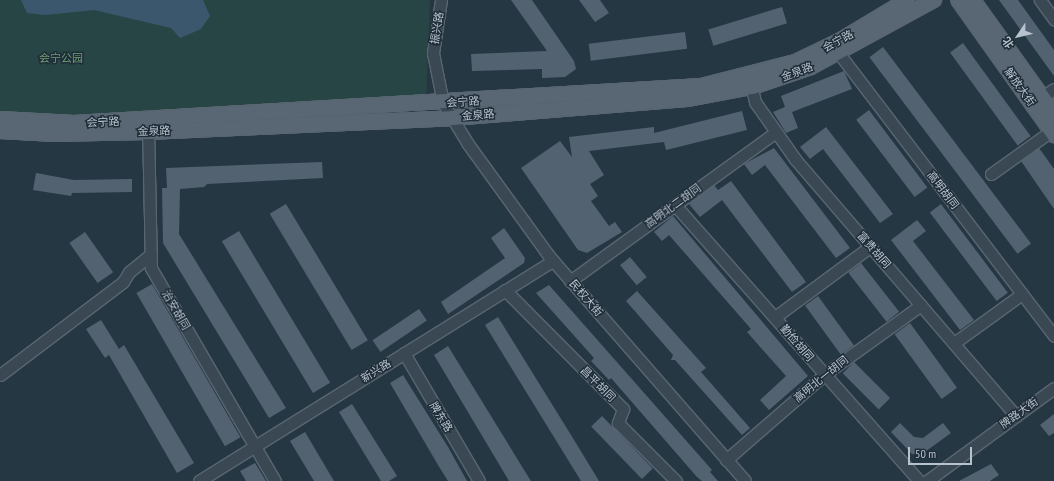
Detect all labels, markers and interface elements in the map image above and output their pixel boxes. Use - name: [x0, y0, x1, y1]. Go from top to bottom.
- street label: 振兴路: [428, 11, 446, 45]
- north arrow: [998, 16, 1038, 56]
- street label: 会宁路: [820, 27, 856, 55]
- text: 北: [999, 34, 1017, 51]
- park label: 会宁公园: [39, 51, 83, 65]
- street label: 金泉路: [779, 60, 815, 84]
- street label: 解放大街: [1002, 65, 1038, 109]
- street label: 会宁路: [446, 94, 480, 110]
- street label: 金泉路: [461, 107, 495, 123]
- street label: 会宁路: [86, 115, 120, 129]
- street label: 金泉路: [137, 124, 171, 138]
- street label: 高明胡同: [924, 168, 962, 212]
- street label: 高明北二胡同: [642, 181, 704, 231]
- street label: 富贵胡同: [855, 229, 893, 271]
- street label: 民权大街: [567, 277, 605, 319]
- street label: 治安胡同: [159, 288, 193, 332]
- street label: 勤俭胡同: [778, 322, 816, 364]
- street label: 高明北一胡同: [791, 353, 851, 405]
- street label: 新兴路: [359, 357, 393, 385]
- street label: 昌平胡同: [578, 364, 618, 404]
- street label: 牌路大街: [997, 395, 1041, 431]
- street label: 牌东路: [427, 399, 455, 435]
- scale bar: [910, 439, 974, 465]
- text: 50 m: [915, 446, 936, 461]

